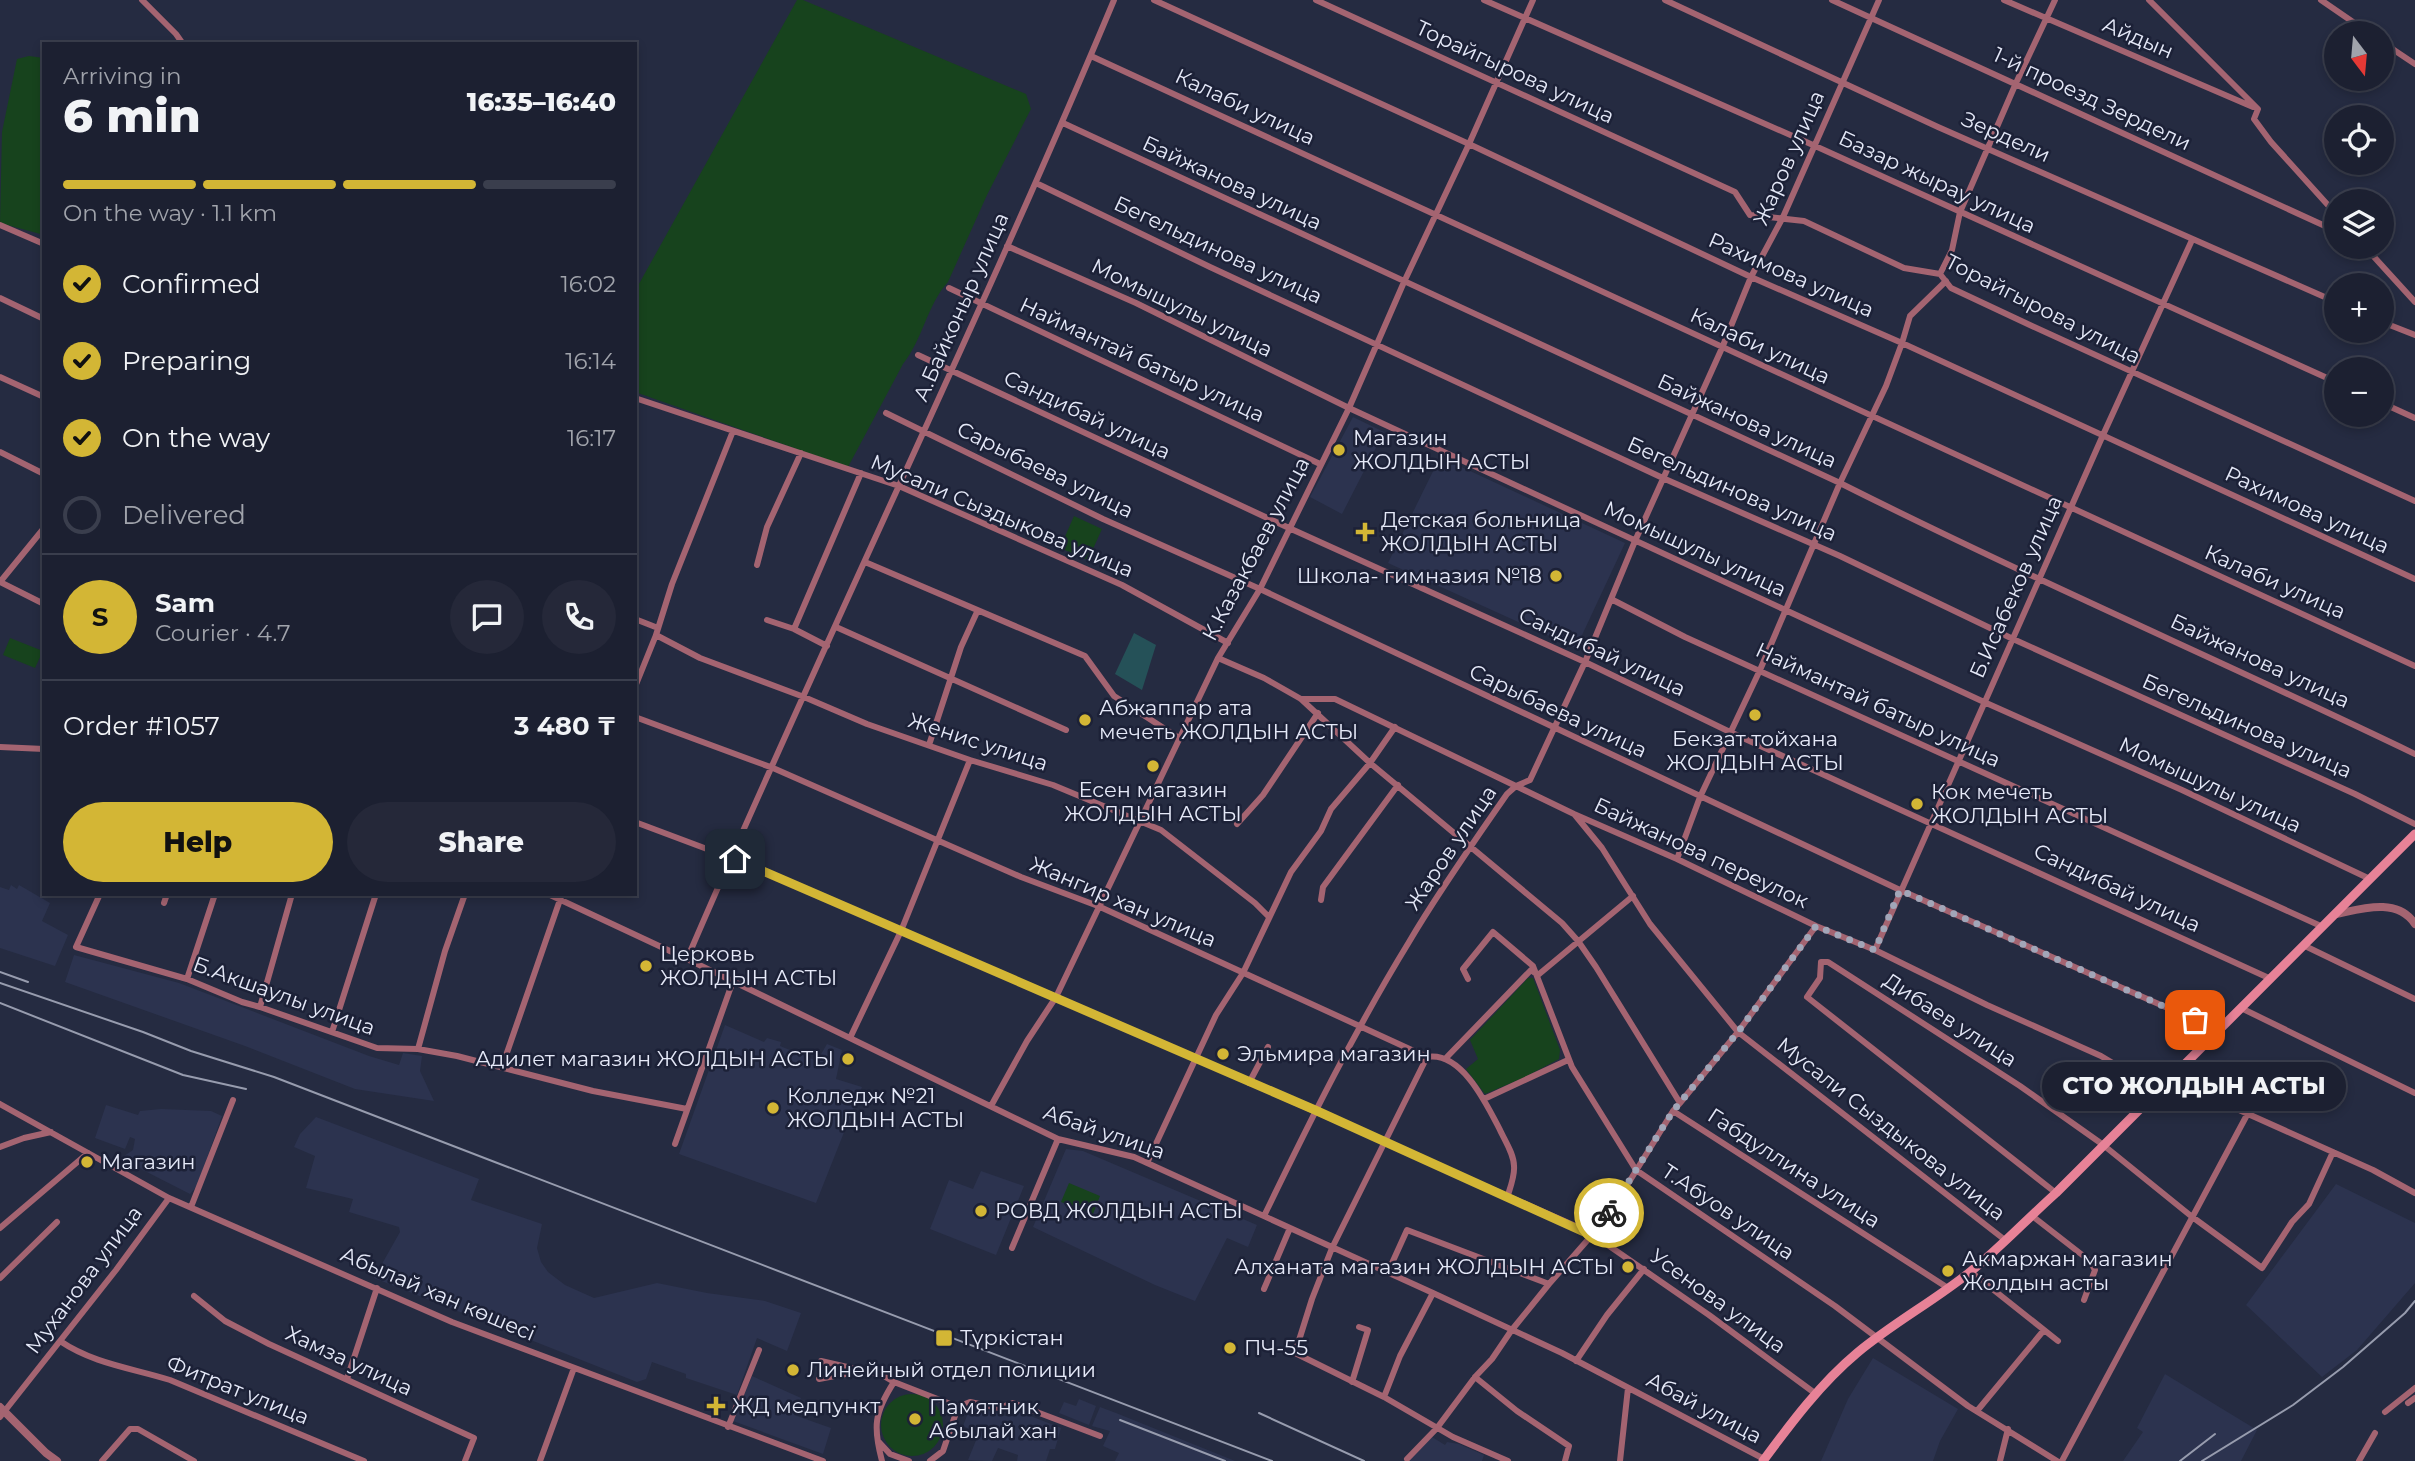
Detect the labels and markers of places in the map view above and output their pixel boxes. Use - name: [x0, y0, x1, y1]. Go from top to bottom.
- place label: Магазин ЖОЛДЫН АСТЫ: [1353, 425, 1530, 474]
- marker: Магазин ЖОЛДЫН АСТЫ: [1331, 442, 1347, 458]
- place label: Детская больница ЖОЛДЫН АСТЫ: [1381, 507, 1581, 556]
- marker: Детская больница ЖОЛДЫН АСТЫ: [1355, 522, 1375, 542]
- place label: Школа- гимназия №18: [1297, 563, 1542, 588]
- marker: Школа- гимназия №18: [1548, 568, 1564, 584]
- place label: Абжаппар ата мечеть ЖОЛДЫН АСТЫ: [1099, 695, 1358, 744]
- marker: Бекзат тойхана ЖОЛДЫН АСТЫ: [1747, 707, 1763, 723]
- marker: Абжаппар ата мечеть ЖОЛДЫН АСТЫ: [1077, 712, 1093, 728]
- place label: Бекзат тойхана ЖОЛДЫН АСТЫ: [1666, 726, 1844, 775]
- marker: Есен магазин ЖОЛДЫН АСТЫ: [1145, 758, 1161, 774]
- place label: Есен магазин ЖОЛДЫН АСТЫ: [1064, 777, 1242, 826]
- place label: Кок мечеть ЖОЛДЫН АСТЫ: [1931, 779, 2108, 828]
- marker: Кок мечеть ЖОЛДЫН АСТЫ: [1909, 796, 1925, 812]
- pin: [705, 829, 765, 889]
- place label: Церковь ЖОЛДЫН АСТЫ: [660, 941, 837, 990]
- marker: Церковь ЖОЛДЫН АСТЫ: [638, 958, 654, 974]
- pin: [2165, 990, 2225, 1050]
- place label: Эльмира магазин: [1237, 1041, 1431, 1066]
- place label: Адилет магазин ЖОЛДЫН АСТЫ: [475, 1046, 834, 1071]
- marker: Эльмира магазин: [1215, 1046, 1231, 1062]
- marker: Адилет магазин ЖОЛДЫН АСТЫ: [840, 1051, 856, 1067]
- callout: СТО ЖОЛДЫН АСТЫ: [2043, 1062, 2347, 1111]
- place label: Колледж №21 ЖОЛДЫН АСТЫ: [787, 1083, 964, 1132]
- marker: Колледж №21 ЖОЛДЫН АСТЫ: [765, 1100, 781, 1116]
- place label: Магазин: [101, 1149, 196, 1174]
- marker: Магазин: [79, 1154, 95, 1170]
- place label: РОВД ЖОЛДЫН АСТЫ: [995, 1198, 1243, 1223]
- marker: РОВД ЖОЛДЫН АСТЫ: [973, 1203, 989, 1219]
- place label: Акмаржан магазин Жолдын асты: [1962, 1246, 2173, 1295]
- place label: Алханата магазин ЖОЛДЫН АСТЫ: [1234, 1254, 1614, 1279]
- marker: Алханата магазин ЖОЛДЫН АСТЫ: [1620, 1259, 1636, 1275]
- marker: Акмаржан магазин Жолдын асты: [1940, 1263, 1956, 1279]
- place label: Түркістан: [960, 1325, 1064, 1350]
- marker: Түркістан: [934, 1328, 954, 1348]
- place label: ПЧ-55: [1244, 1335, 1308, 1360]
- marker: ПЧ-55: [1222, 1340, 1238, 1356]
- place label: Линейный отдел полиции: [807, 1357, 1096, 1382]
- marker: Линейный отдел полиции: [785, 1362, 801, 1378]
- place label: ЖД медпункт: [732, 1393, 880, 1418]
- place label: Памятник Абылай хан: [929, 1394, 1057, 1443]
- marker: ЖД медпункт: [706, 1396, 726, 1416]
- marker: Памятник Абылай хан: [907, 1411, 923, 1427]

